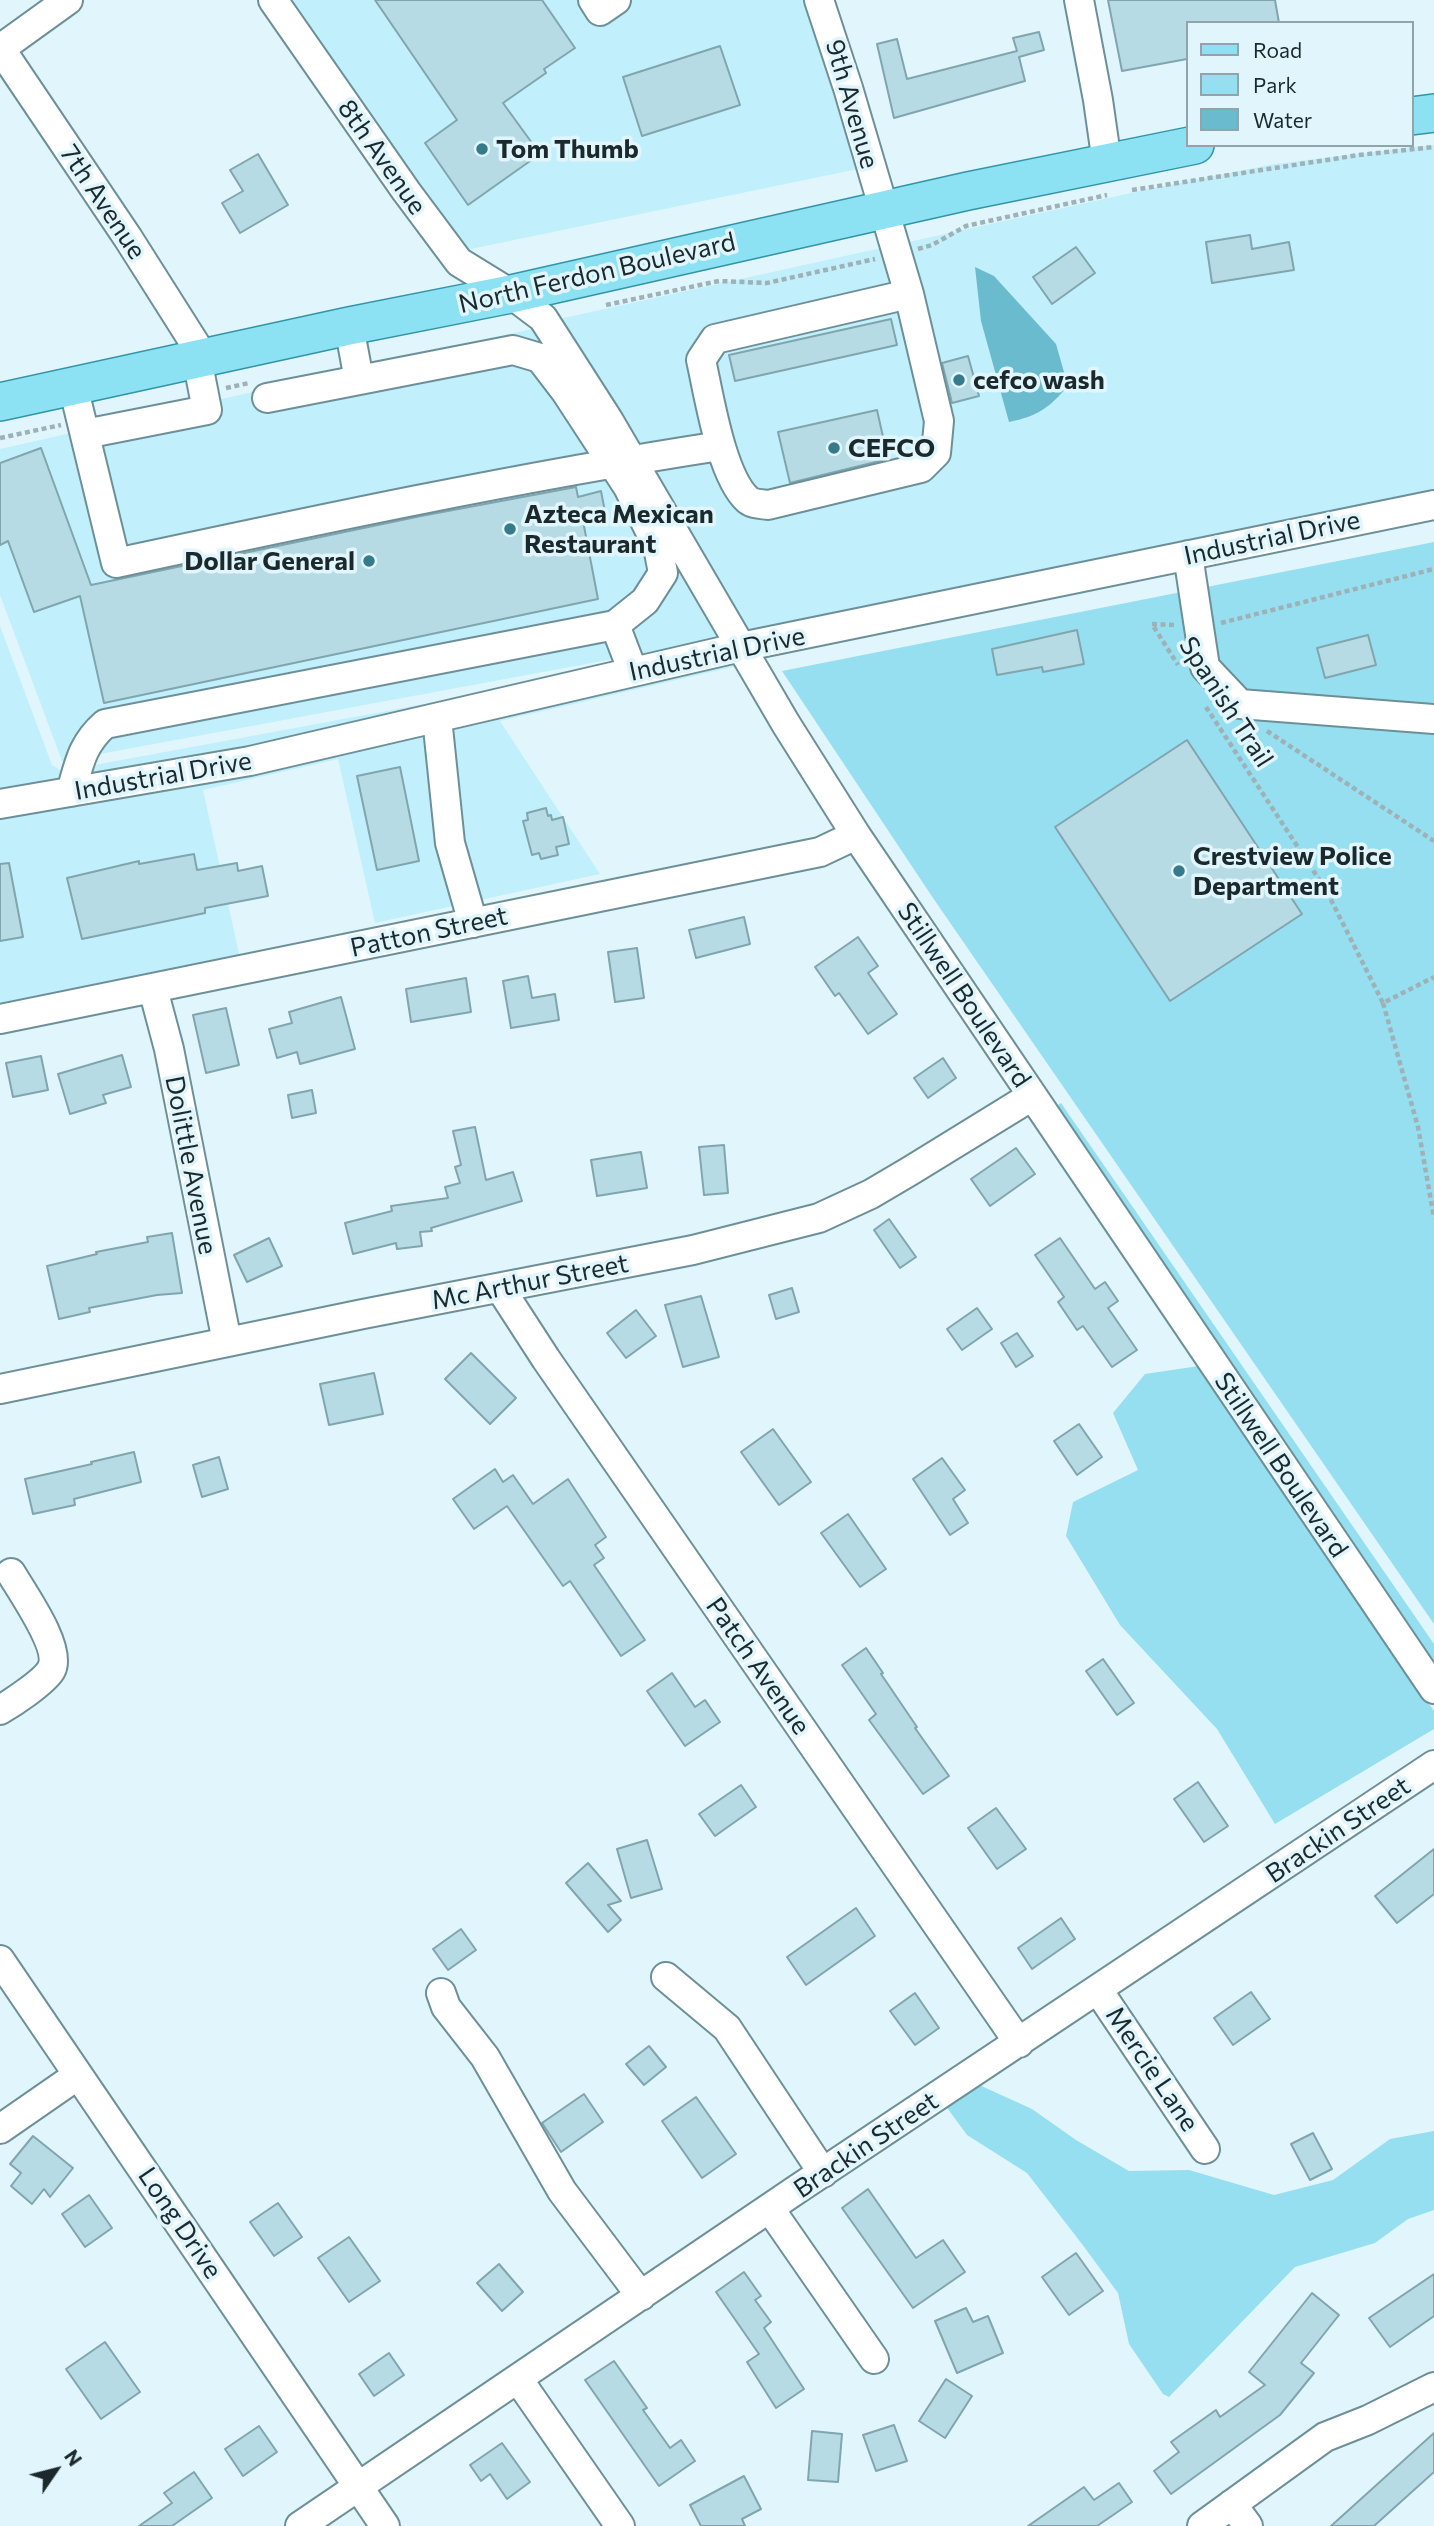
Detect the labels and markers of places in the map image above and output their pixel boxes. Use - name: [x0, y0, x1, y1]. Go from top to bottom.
- place label: Tom Thumb: [496, 133, 639, 165]
- marker: Tom Thumb: [474, 141, 490, 157]
- place label: cefco wash: [973, 364, 1105, 396]
- marker: cefco wash: [951, 372, 967, 388]
- place label: CEFCO: [848, 432, 935, 464]
- marker: CEFCO: [826, 440, 842, 456]
- place label: Azteca Mexican Restaurant: [524, 498, 714, 560]
- marker: Azteca Mexican Restaurant: [502, 521, 518, 537]
- place label: Dollar General: [184, 545, 355, 577]
- marker: Dollar General: [361, 553, 377, 569]
- place label: Crestview Police Department: [1193, 840, 1392, 902]
- marker: Crestview Police Department: [1171, 863, 1187, 879]

